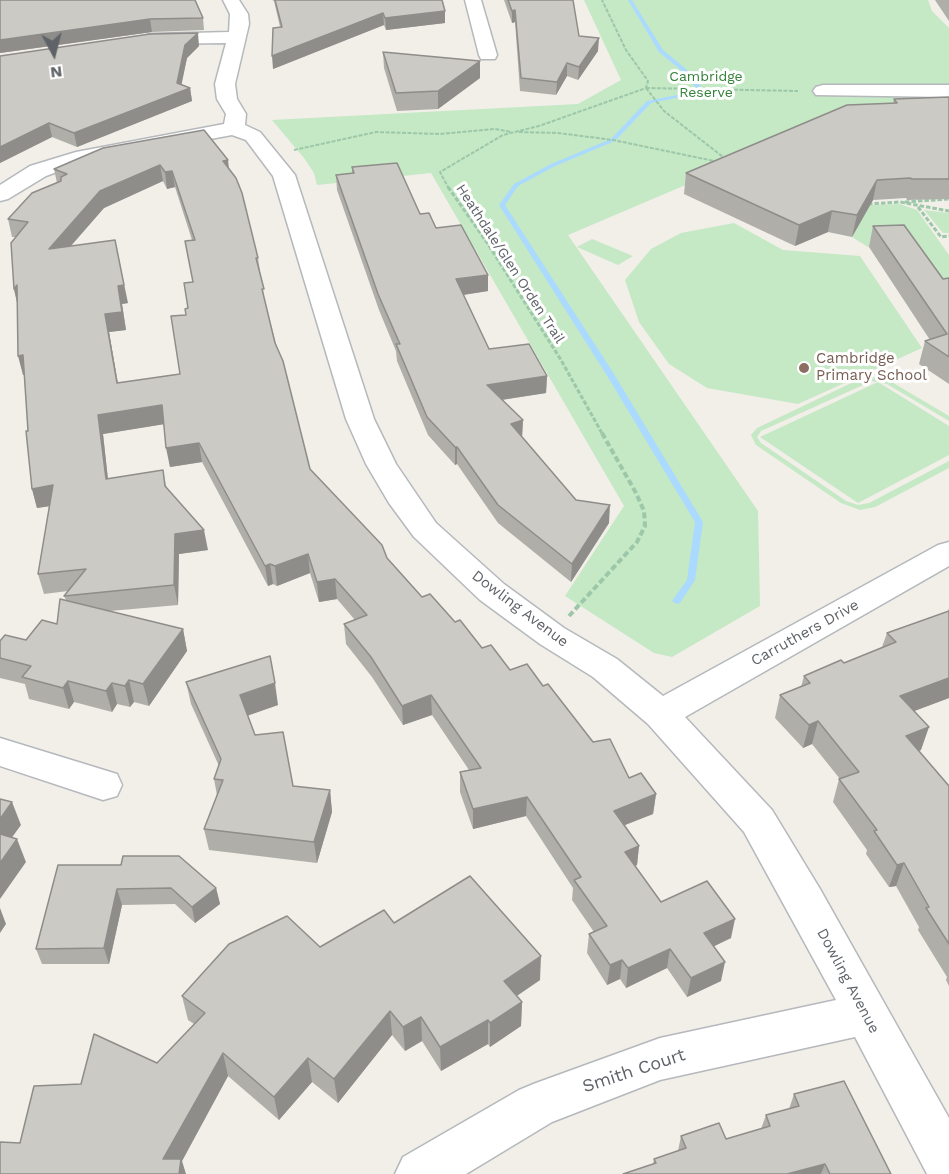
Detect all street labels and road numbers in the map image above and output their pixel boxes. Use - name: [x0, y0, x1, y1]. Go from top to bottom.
- street label: Heathdale/Glen Orden Trail: [452, 181, 568, 347]
- street label: Dowling Avenue: [468, 567, 572, 651]
- street label: Carruthers Drive: [748, 596, 862, 670]
- street label: Dowling Avenue: [813, 926, 883, 1036]
- street label: Smith Court: [580, 1044, 688, 1098]

